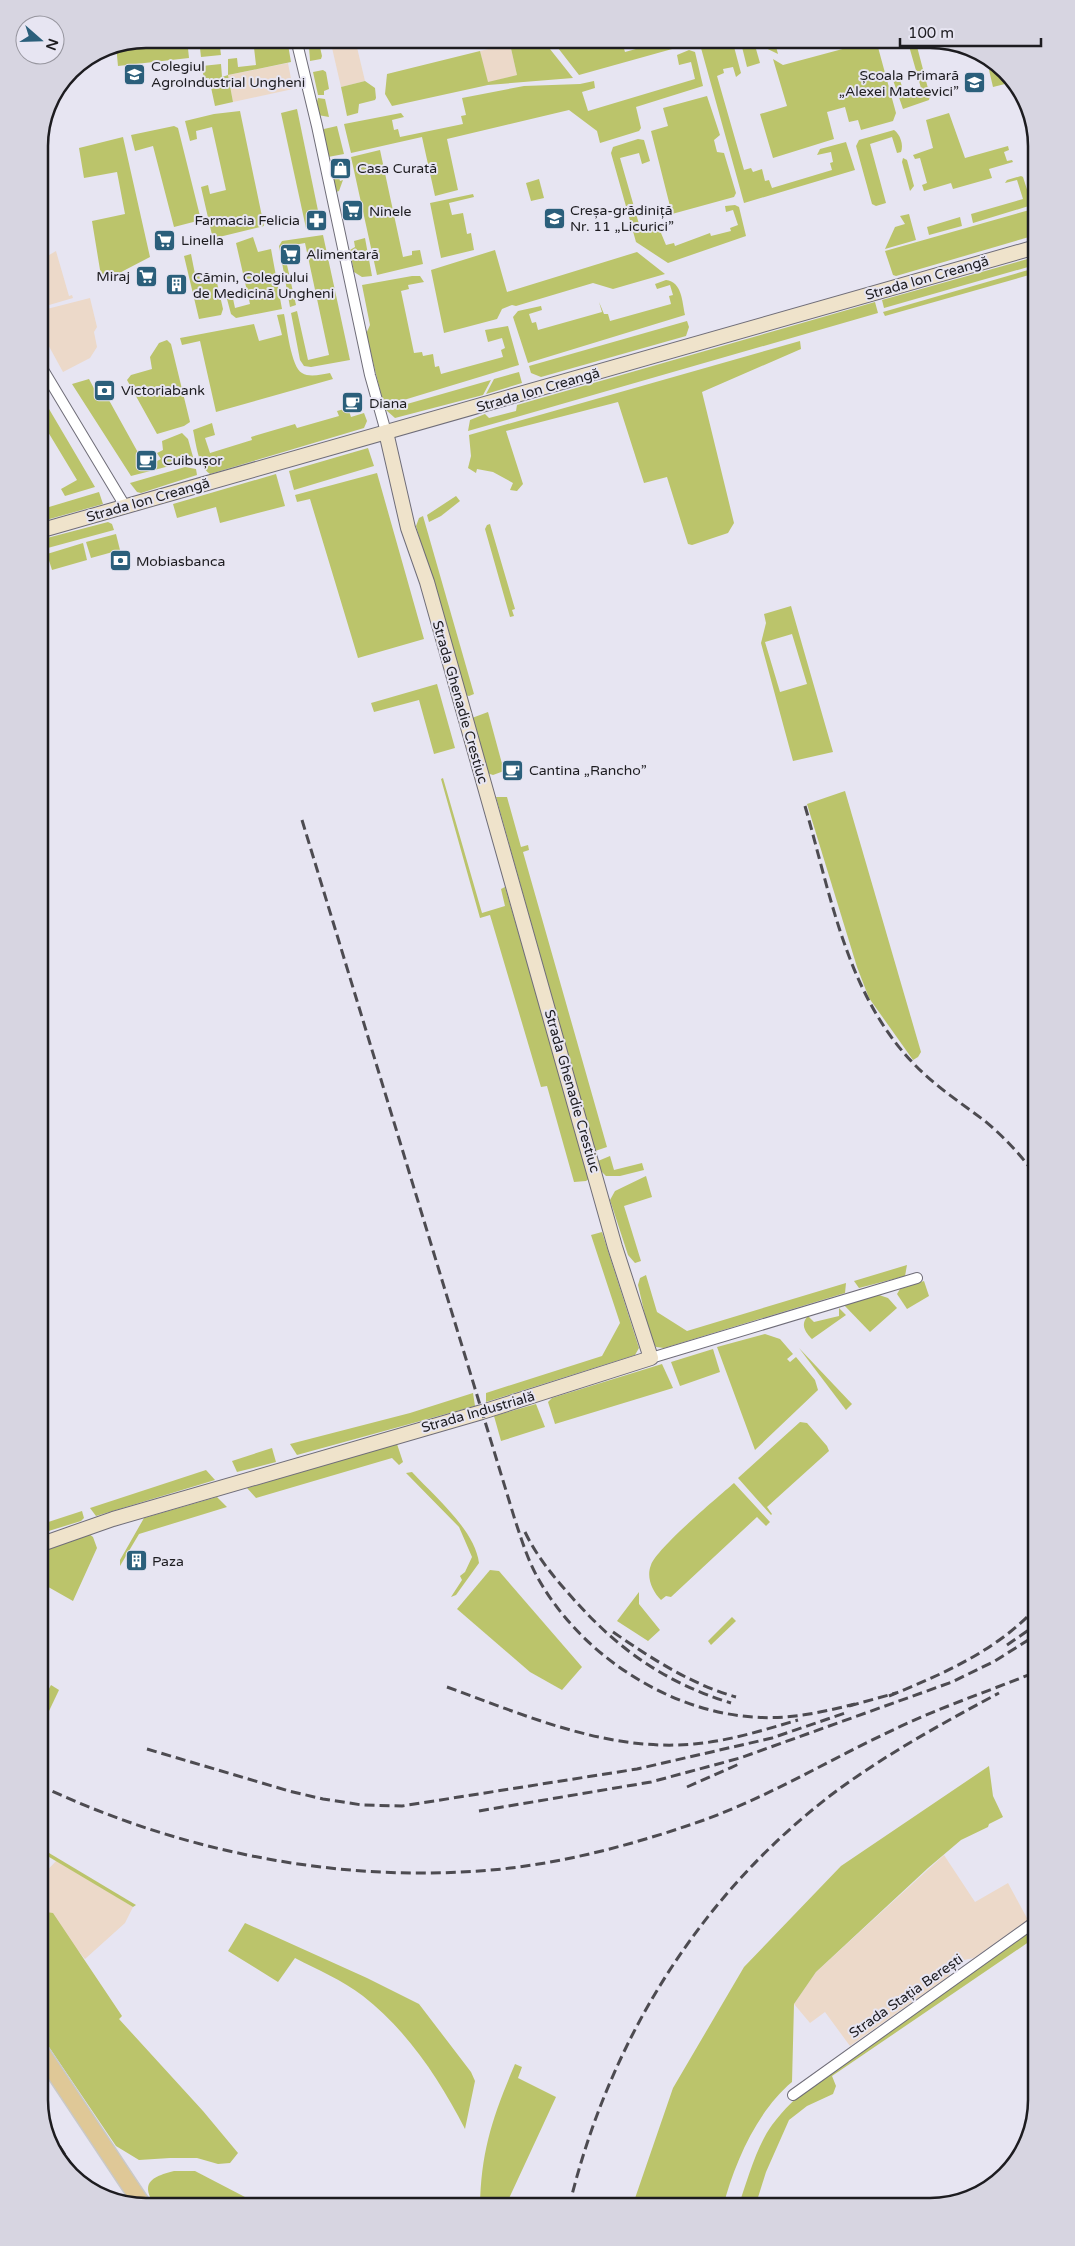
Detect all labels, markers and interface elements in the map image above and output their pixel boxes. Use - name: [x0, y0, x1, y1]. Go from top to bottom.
- north arrow: [15, 15, 65, 65]
- scale bar: [900, 15, 1041, 47]
- text: 100 m: [908, 24, 954, 42]
- text: N: [42, 36, 62, 52]
- place label: Colegiul AgroIndustrial Ungheni: [151, 58, 305, 91]
- school or university icon: Colegiul AgroIndustrial Ungheni: [123, 62, 147, 86]
- place label: Școala Primară „Alexei Mateevici”: [839, 67, 959, 100]
- school or university icon: Școala Primară „Alexei Mateevici”: [963, 71, 987, 95]
- shop icon: Casa Curată: [329, 156, 353, 180]
- place label: Casa Curată: [357, 160, 437, 177]
- supermarket icon: Ninele: [341, 199, 365, 223]
- place label: Creșa-grădiniță Nr. 11 „Licurici”: [570, 202, 674, 235]
- place label: Ninele: [369, 203, 412, 220]
- school or university icon: Creșa-grădiniță Nr. 11 „Licurici”: [542, 206, 566, 230]
- pharmacy icon: Farmacia Felicia: [304, 208, 328, 232]
- place label: Farmacia Felicia: [194, 212, 300, 229]
- supermarket icon: Linella: [153, 228, 177, 252]
- place label: Linella: [181, 232, 224, 249]
- supermarket icon: Alimentară: [278, 242, 302, 266]
- place label: Alimentară: [306, 246, 379, 263]
- street label: Strada Ion Creangă: [863, 252, 991, 304]
- supermarket icon: Miraj: [134, 264, 158, 288]
- place label: Miraj: [96, 268, 130, 285]
- place label: Cămin, Colegiului de Medicină Ungheni: [193, 269, 334, 302]
- building icon: Cămin, Colegiului de Medicină Ungheni: [165, 273, 189, 297]
- street label: Strada Ion Creangă: [474, 364, 602, 416]
- bank icon: Victoriabank: [93, 378, 117, 402]
- place label: Victoriabank: [121, 382, 205, 399]
- cafe icon: Diana: [341, 391, 365, 415]
- place label: Diana: [369, 395, 407, 412]
- cafe icon: Cuibușor: [135, 448, 159, 472]
- place label: Cuibușor: [163, 452, 223, 469]
- street label: Strada Ion Creangă: [84, 474, 212, 526]
- bank icon: Mobiasbanca: [108, 549, 132, 573]
- place label: Mobiasbanca: [136, 553, 225, 570]
- street label: Strada Ghenadie Crestiuc: [429, 619, 491, 785]
- cafe icon: Cantina „Rancho”: [501, 758, 525, 782]
- place label: Cantina „Rancho”: [529, 762, 647, 779]
- street label: Strada Ghenadie Crestiuc: [541, 1008, 603, 1174]
- street label: Strada Industrială: [419, 1388, 537, 1436]
- building icon: Paza: [124, 1549, 148, 1573]
- place label: Paza: [152, 1553, 184, 1570]
- street label: Strada Stația Berești: [846, 1950, 966, 2042]

